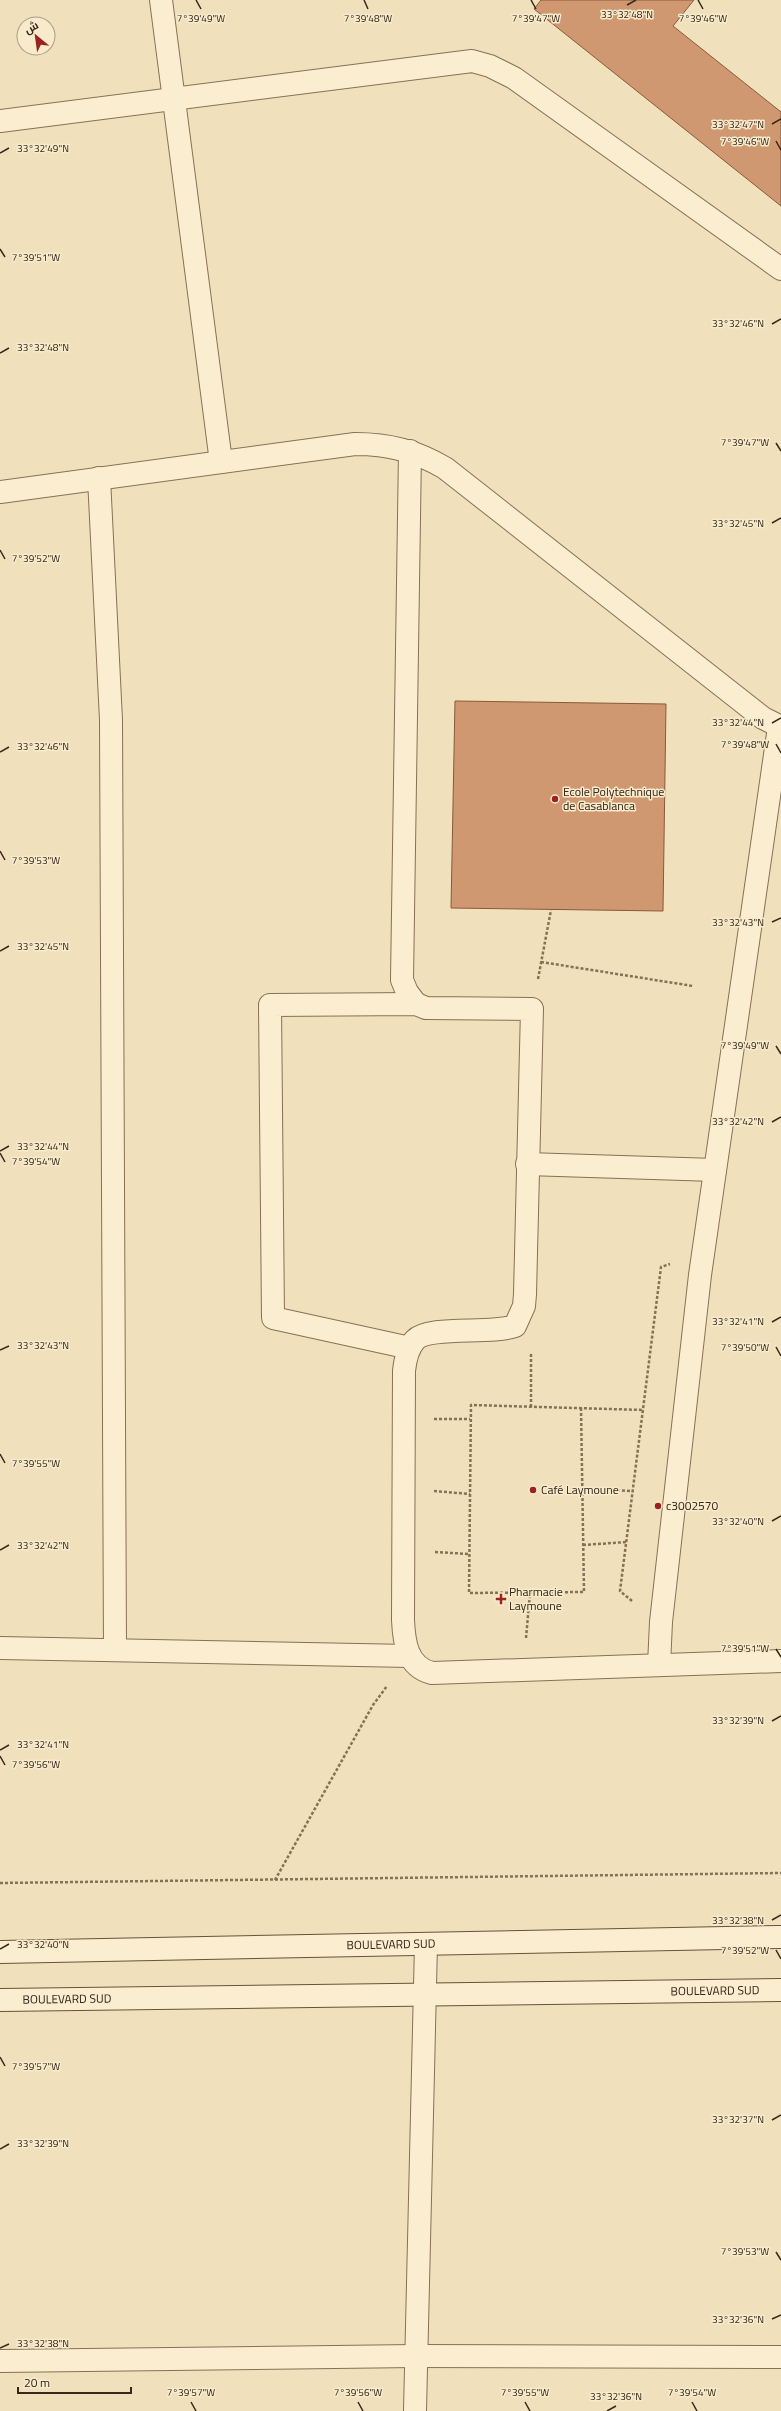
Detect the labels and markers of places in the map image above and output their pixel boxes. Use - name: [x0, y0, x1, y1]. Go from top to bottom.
- place label: Ecole Polytechnique de Casablanca: [563, 780, 664, 817]
- marker: Ecole Polytechnique de Casablanca: [550, 794, 560, 804]
- place label: Café Laymoune: [541, 1478, 619, 1501]
- marker: Café Laymoune: [528, 1485, 538, 1495]
- place label: c3002570: [666, 1494, 719, 1517]
- marker: c3002570: [653, 1501, 663, 1511]
- place label: Pharmacie Laymoune: [509, 1580, 563, 1617]
- marker: Pharmacie Laymoune: [496, 1594, 506, 1604]

